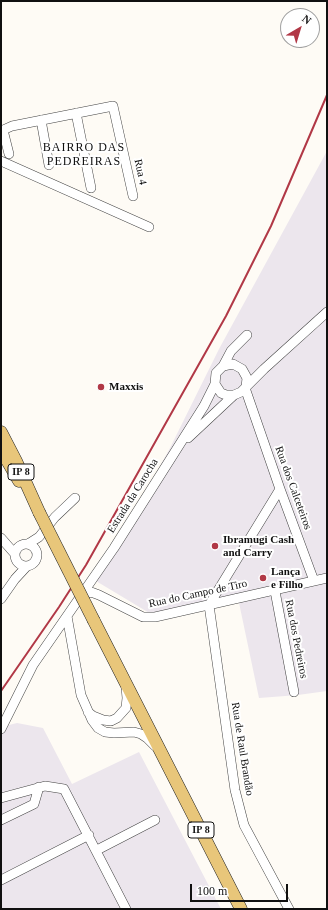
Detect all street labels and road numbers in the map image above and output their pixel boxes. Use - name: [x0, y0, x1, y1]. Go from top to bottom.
- street label: Rua 4: [131, 158, 149, 186]
- street label: Rua dos Calceteiros: [272, 444, 314, 532]
- street label: Estrada da Carocha: [105, 456, 161, 536]
- road number: IP 8: [8, 464, 34, 480]
- street label: Rua do Campo de Tiro: [148, 577, 248, 611]
- street label: Rua dos Pedreiros: [282, 598, 310, 680]
- street label: Rua de Raul Brandão: [228, 701, 256, 797]
- road number: IP 8: [188, 822, 214, 838]

